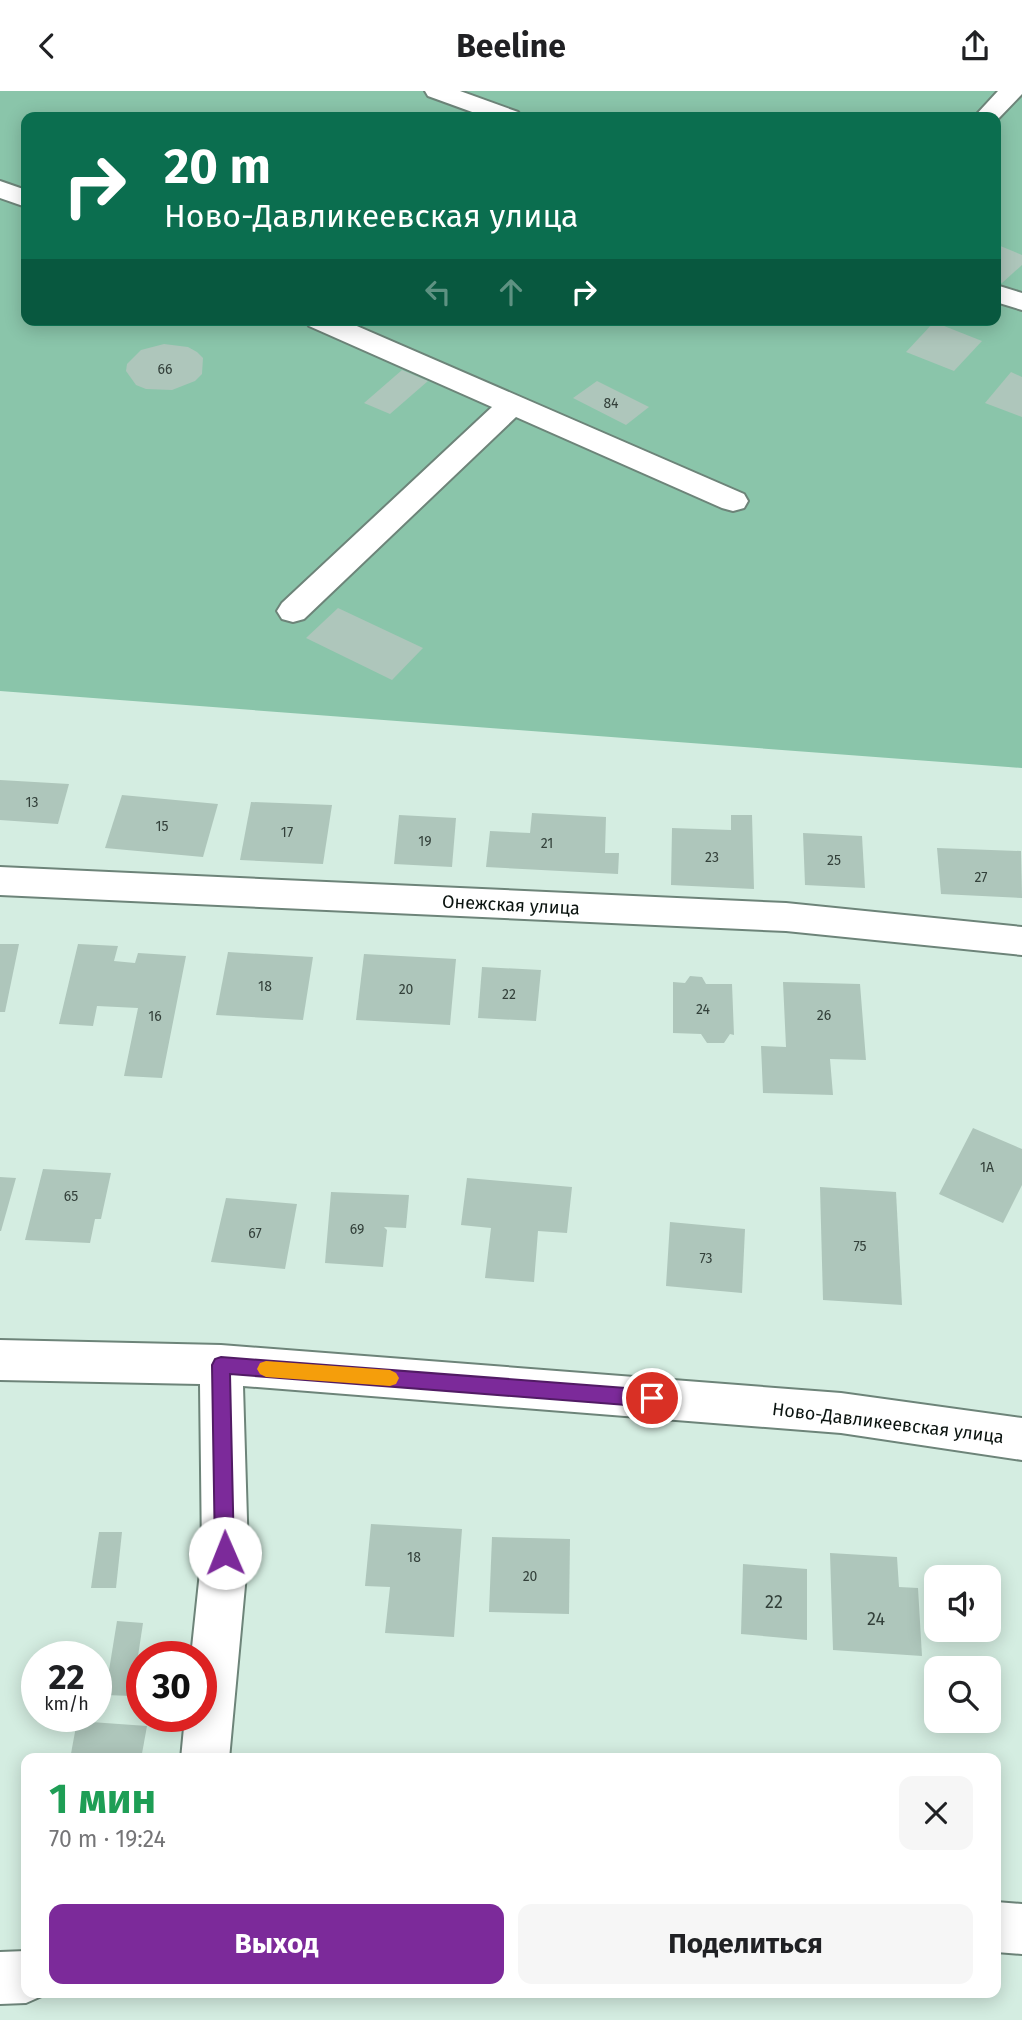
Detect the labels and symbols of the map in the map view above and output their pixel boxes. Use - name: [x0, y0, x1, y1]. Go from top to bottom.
- house number: 66: [158, 361, 172, 378]
- house number: 84: [603, 395, 619, 412]
- house number: 13: [25, 794, 39, 811]
- house number: 15: [155, 818, 169, 835]
- house number: 17: [281, 824, 293, 841]
- house number: 19: [418, 833, 432, 850]
- house number: 21: [541, 835, 553, 852]
- house number: 23: [705, 849, 719, 866]
- house number: 25: [827, 852, 841, 869]
- house number: 27: [974, 869, 988, 886]
- street label: Онежская улица: [442, 890, 580, 920]
- house number: 18: [258, 978, 272, 995]
- house number: 20: [399, 981, 414, 998]
- house number: 22: [502, 986, 516, 1003]
- house number: 24: [696, 1001, 711, 1018]
- house number: 26: [817, 1007, 831, 1024]
- house number: 16: [148, 1008, 162, 1025]
- house number: 1А: [980, 1159, 994, 1176]
- house number: 65: [64, 1188, 78, 1205]
- house number: 69: [350, 1221, 364, 1238]
- house number: 67: [248, 1225, 262, 1242]
- house number: 75: [853, 1238, 867, 1255]
- house number: 73: [699, 1250, 713, 1267]
- pin: [622, 1368, 682, 1428]
- street label: Ново-Давликеевская улица: [771, 1398, 1005, 1448]
- position arrow: [188, 1516, 262, 1590]
- house number: 18: [407, 1549, 421, 1566]
- house number: 20: [523, 1568, 538, 1585]
- house number: 22: [765, 1591, 783, 1613]
- house number: 24: [867, 1608, 885, 1630]
- speed limit sign: 30: [126, 1641, 217, 1732]

